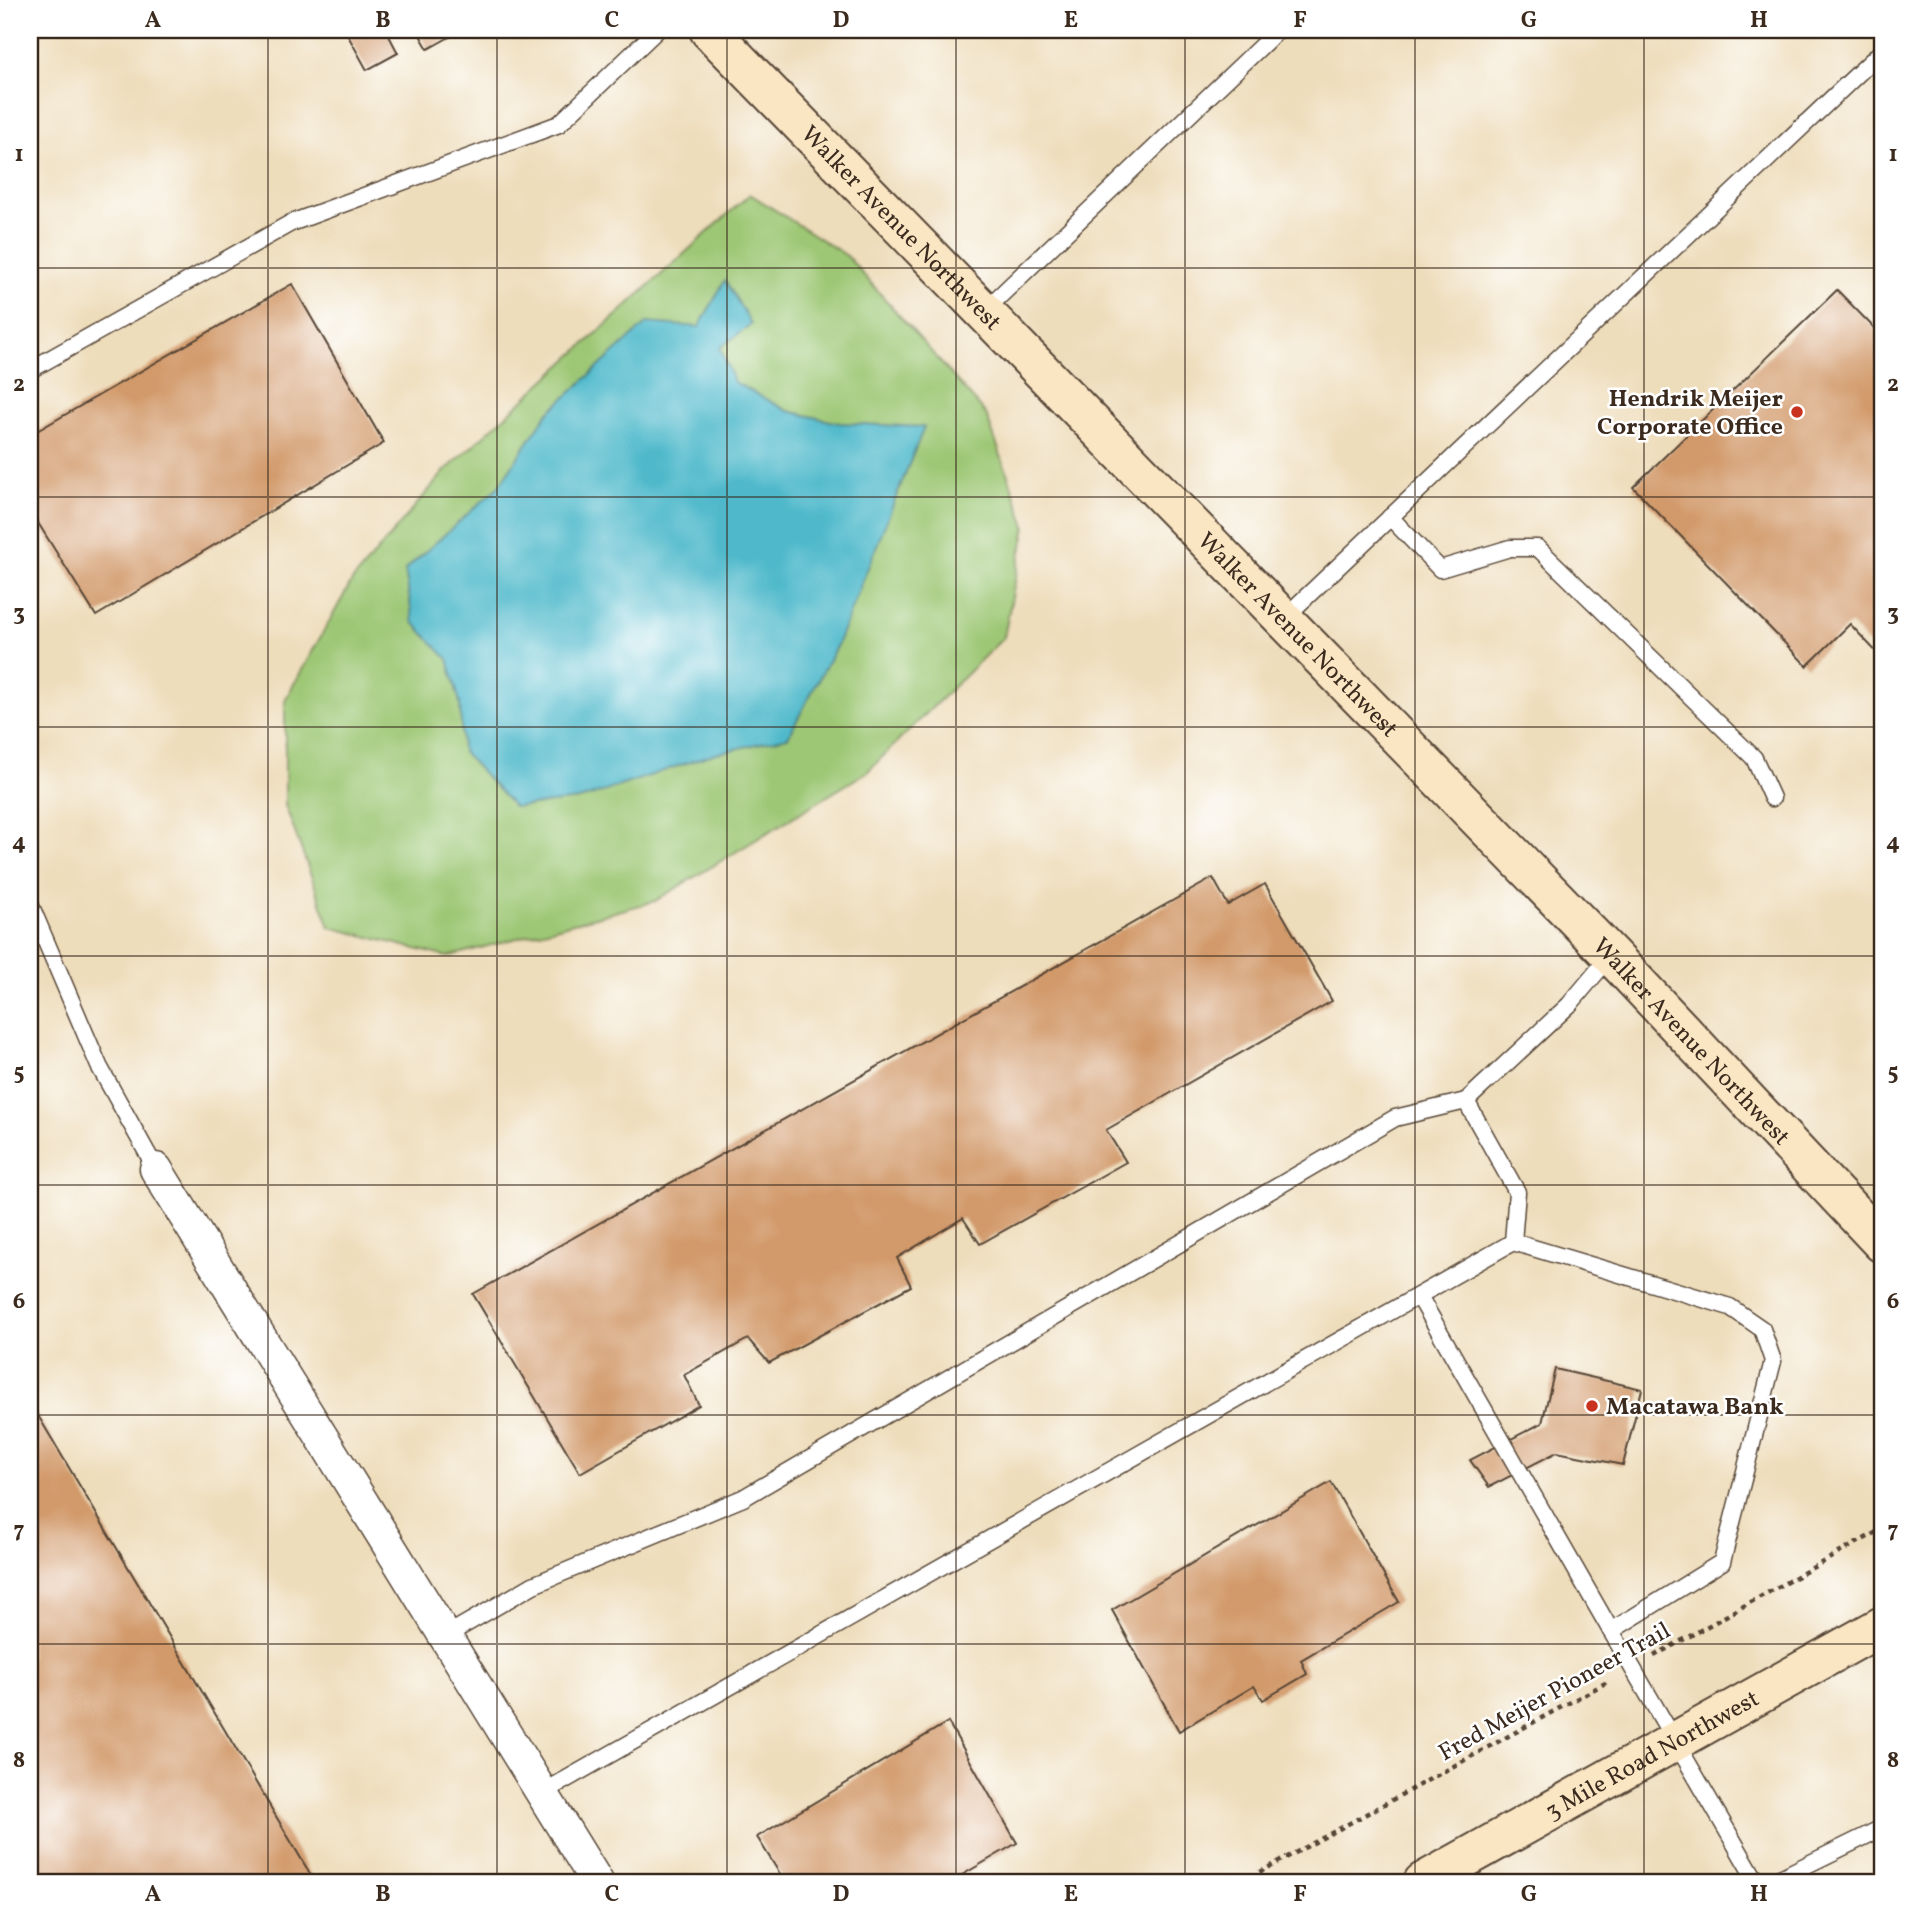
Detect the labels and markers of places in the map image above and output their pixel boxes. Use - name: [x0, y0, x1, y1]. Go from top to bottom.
- place label: Hendrik Meijer Corporate Office: [1597, 383, 1783, 445]
- marker: Hendrik Meijer Corporate Office: [1789, 404, 1805, 420]
- place label: Macatawa Bank: [1606, 1391, 1784, 1425]
- marker: Macatawa Bank: [1584, 1398, 1600, 1414]

